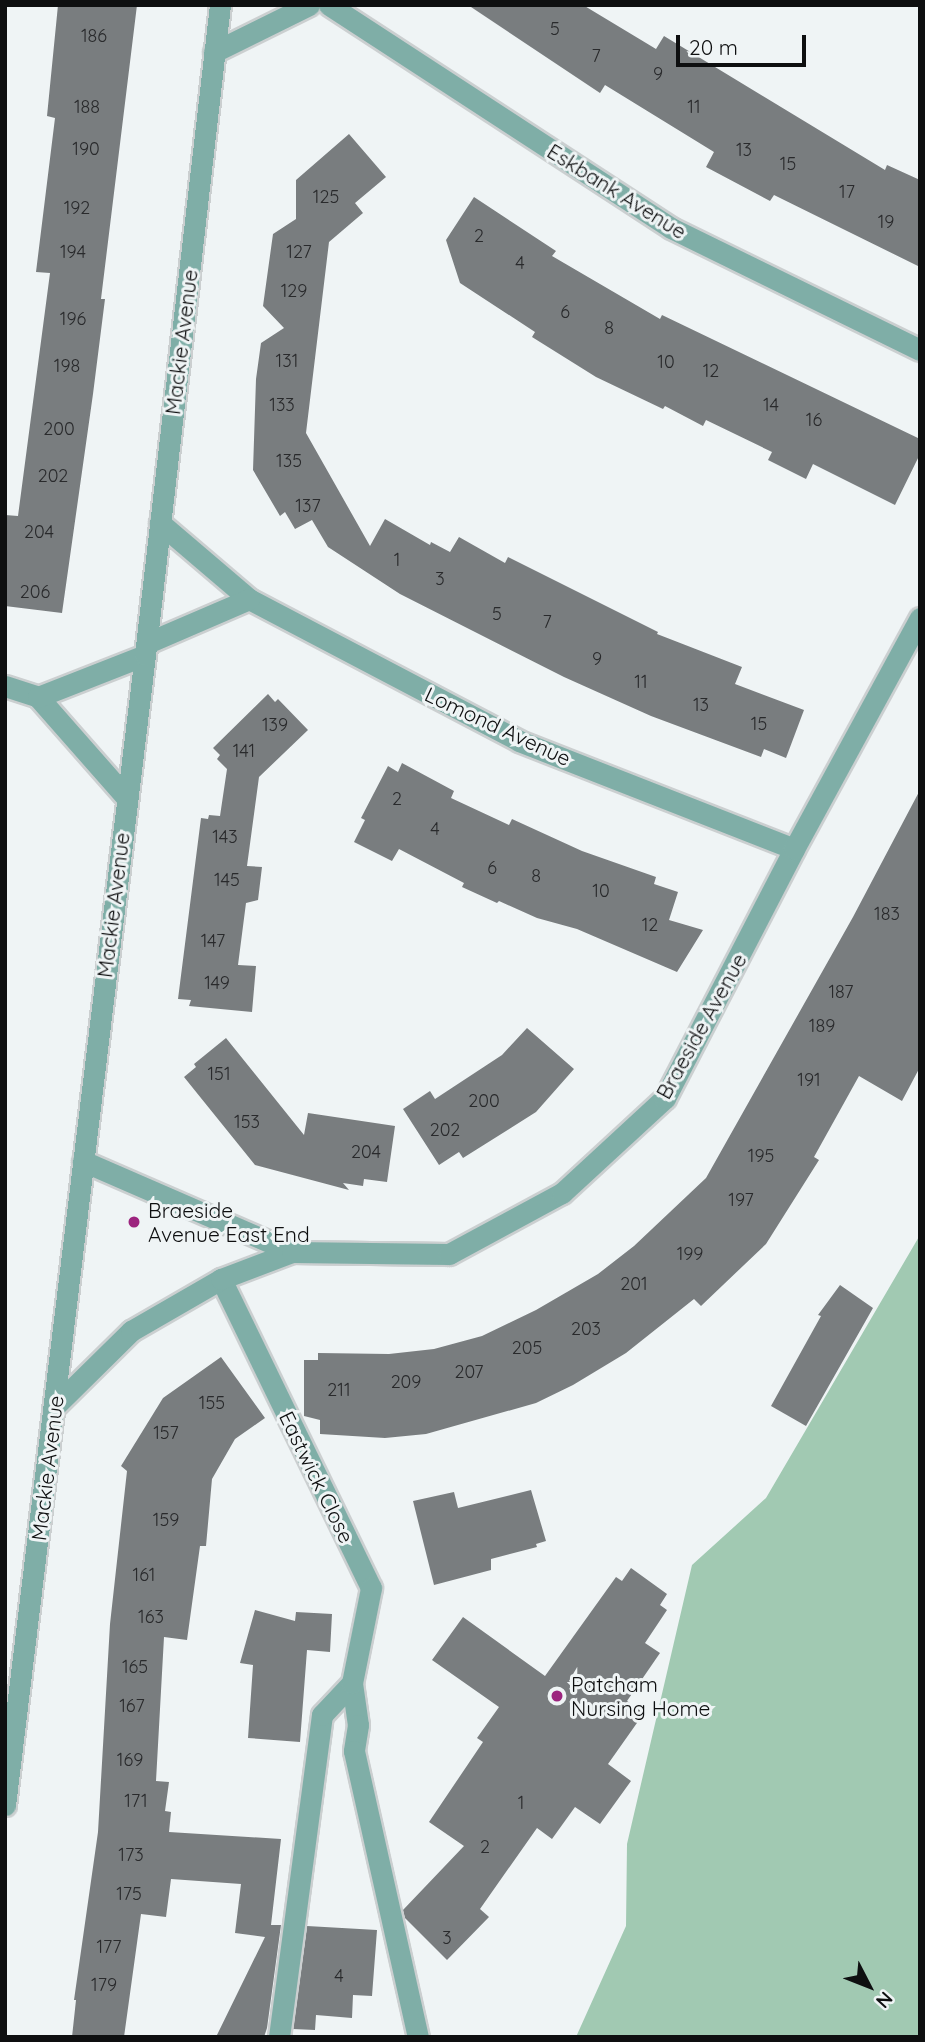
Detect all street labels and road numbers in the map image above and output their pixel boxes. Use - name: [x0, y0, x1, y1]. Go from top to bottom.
- street label: Eskbank Avenue: [543, 138, 691, 244]
- street label: Mackie Avenue: [160, 268, 202, 416]
- street label: Lomond Avenue: [421, 681, 575, 771]
- street label: Mackie Avenue: [92, 831, 134, 979]
- street label: Braeside Avenue: [651, 949, 751, 1103]
- street label: Mackie Avenue: [26, 1394, 68, 1542]
- street label: Eastwick Close: [274, 1407, 360, 1547]

